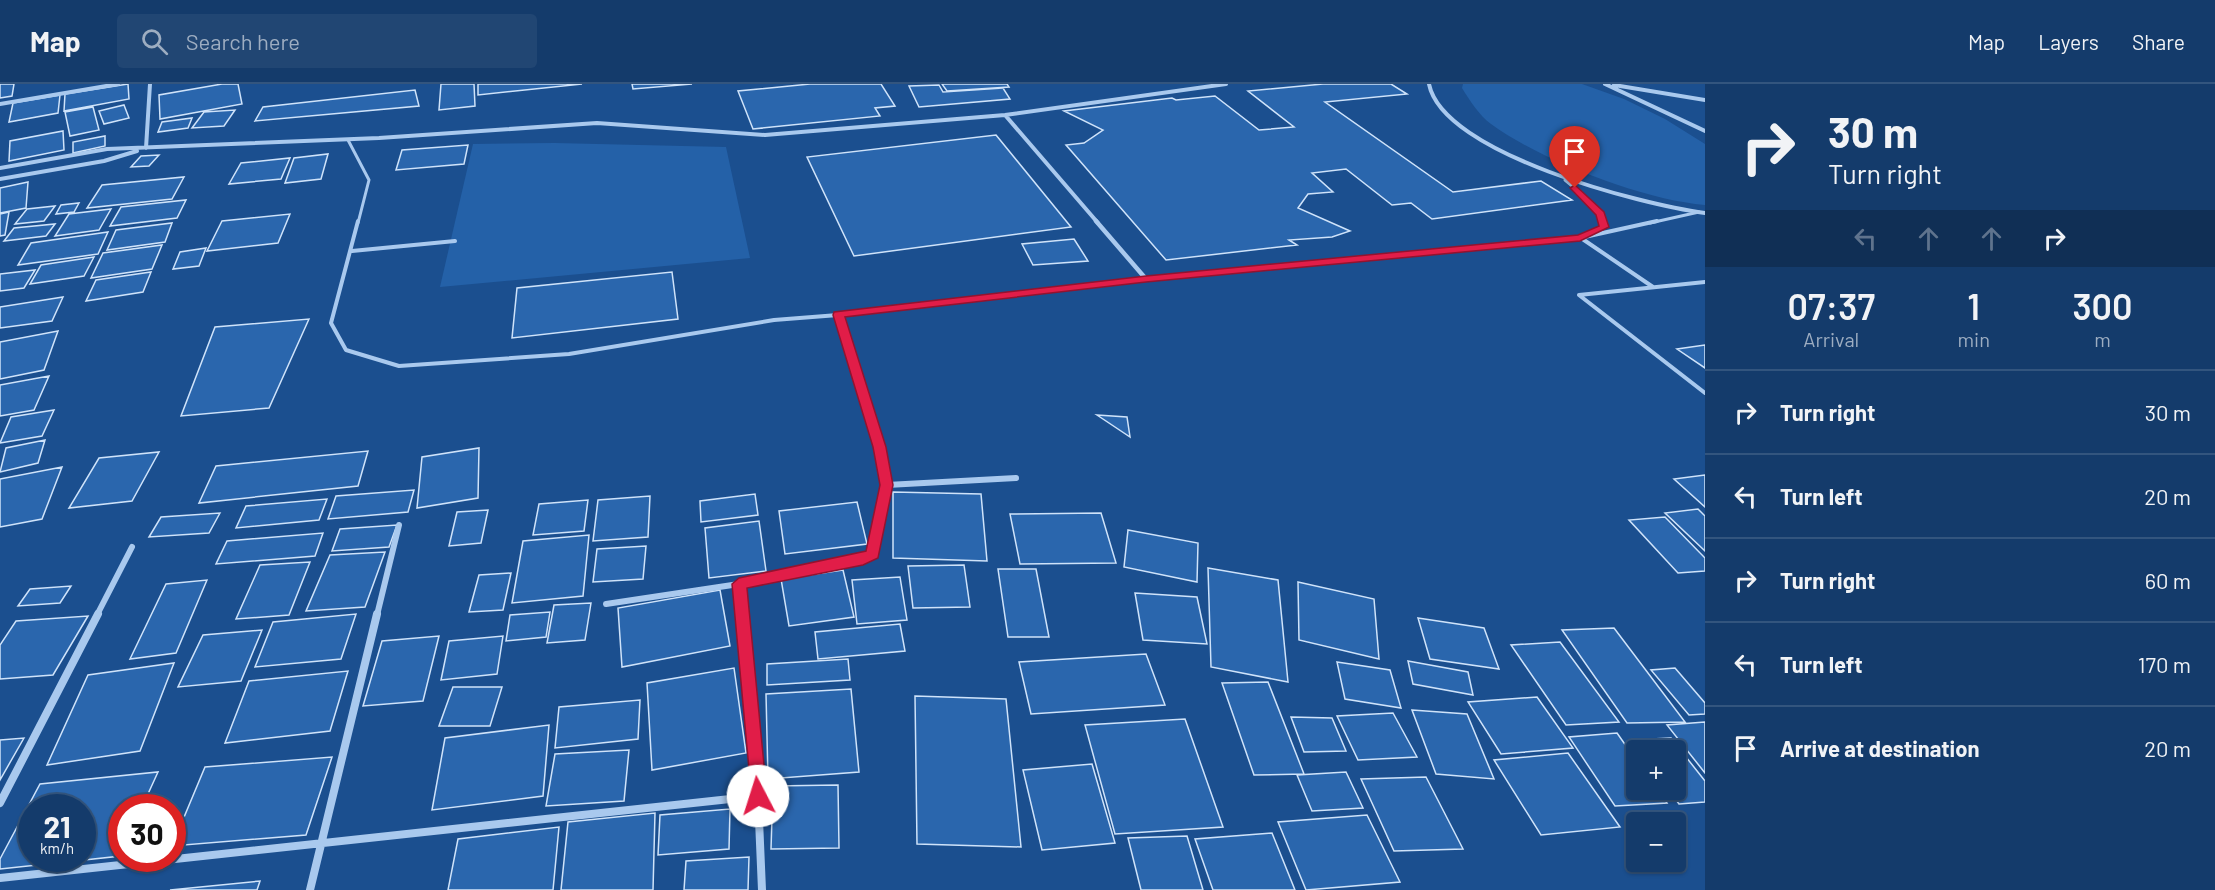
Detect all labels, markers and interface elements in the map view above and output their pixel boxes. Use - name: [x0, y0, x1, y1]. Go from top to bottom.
- search box: [117, 14, 537, 68]
- text: Map: [30, 24, 81, 58]
- icon: search: [138, 25, 171, 58]
- text: Search here: [186, 28, 300, 54]
- text: Map: [1968, 29, 2005, 54]
- text: Layers: [2038, 29, 2099, 54]
- text: Share: [2132, 29, 2185, 54]
- text: 30 m: [1828, 106, 1918, 156]
- icon: right: [1729, 108, 1807, 186]
- pin: [1549, 126, 1600, 188]
- icon: arrive: [1558, 135, 1591, 168]
- text: Turn right: [1828, 157, 1942, 189]
- icon: left: [1849, 222, 1882, 255]
- icon: ahead: [1912, 222, 1945, 255]
- icon: ahead: [1975, 222, 2008, 255]
- icon: right: [2038, 222, 2071, 255]
- text: 07:37: [1788, 284, 1875, 327]
- text: 1: [1967, 284, 1980, 327]
- text: 300: [2072, 284, 2132, 327]
- text: Arrival: [1803, 327, 1859, 351]
- text: min: [1958, 327, 1990, 351]
- text: m: [2094, 327, 2111, 351]
- icon: right: [1729, 396, 1762, 429]
- text: Turn right: [1780, 399, 1875, 425]
- text: 30 m: [2145, 399, 2191, 425]
- icon: left: [1729, 480, 1762, 513]
- text: Turn left: [1780, 483, 1863, 509]
- text: 20 m: [2144, 483, 2191, 509]
- icon: right: [1729, 564, 1762, 597]
- text: Turn right: [1780, 567, 1875, 593]
- text: 60 m: [2145, 567, 2191, 593]
- icon: left: [1729, 648, 1762, 681]
- text: Turn left: [1780, 651, 1863, 677]
- text: 170 m: [2138, 651, 2191, 677]
- icon: arrive: [1729, 732, 1762, 765]
- text: Arrive at destination: [1780, 735, 1979, 761]
- text: 20 m: [2144, 735, 2191, 761]
- map controls: [1626, 740, 1686, 872]
- button: +: [1626, 740, 1686, 800]
- position arrow: [726, 764, 790, 828]
- speed limit sign: 30: [108, 794, 186, 872]
- text: 21: [43, 808, 71, 844]
- button: −: [1626, 812, 1686, 872]
- text: km/h: [40, 839, 74, 857]

